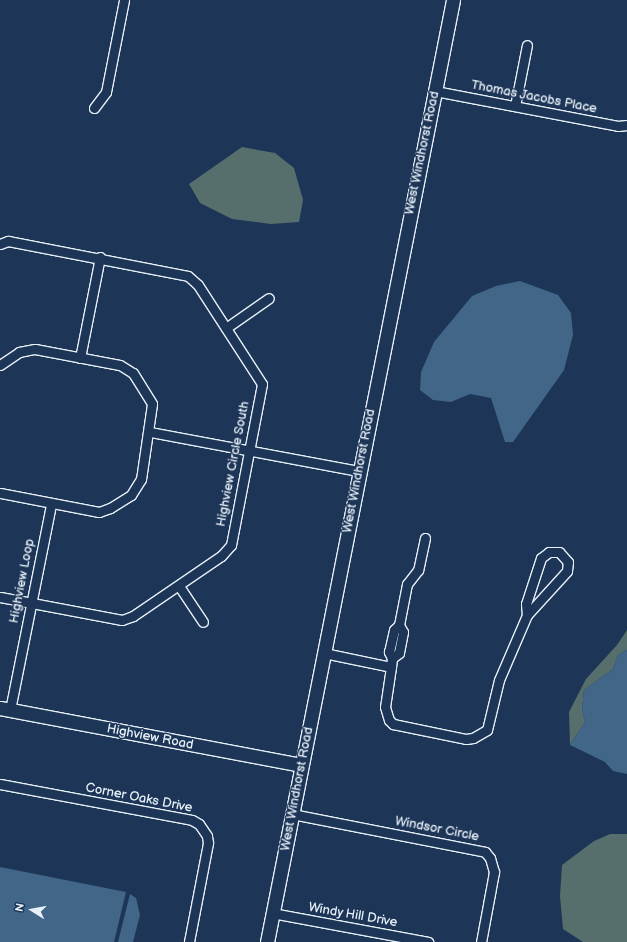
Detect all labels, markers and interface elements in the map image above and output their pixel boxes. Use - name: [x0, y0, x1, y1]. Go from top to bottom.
- street label: Thomas Jacobs Place: [469, 77, 599, 117]
- street label: West Windhorst Road: [401, 90, 443, 216]
- street label: Highview Circle South: [213, 400, 253, 528]
- street label: West Windhorst Road: [339, 407, 379, 535]
- street label: Highview Loop: [6, 537, 38, 625]
- street label: Highview Road: [105, 721, 195, 753]
- street label: West Windhorst Road: [277, 725, 317, 853]
- street label: Corner Oaks Drive: [84, 780, 194, 816]
- street label: Windsor Circle: [394, 813, 480, 845]
- north arrow: [12, 890, 52, 930]
- street label: Windy Hill Drive: [307, 899, 399, 931]
- text: N: [13, 902, 27, 913]

